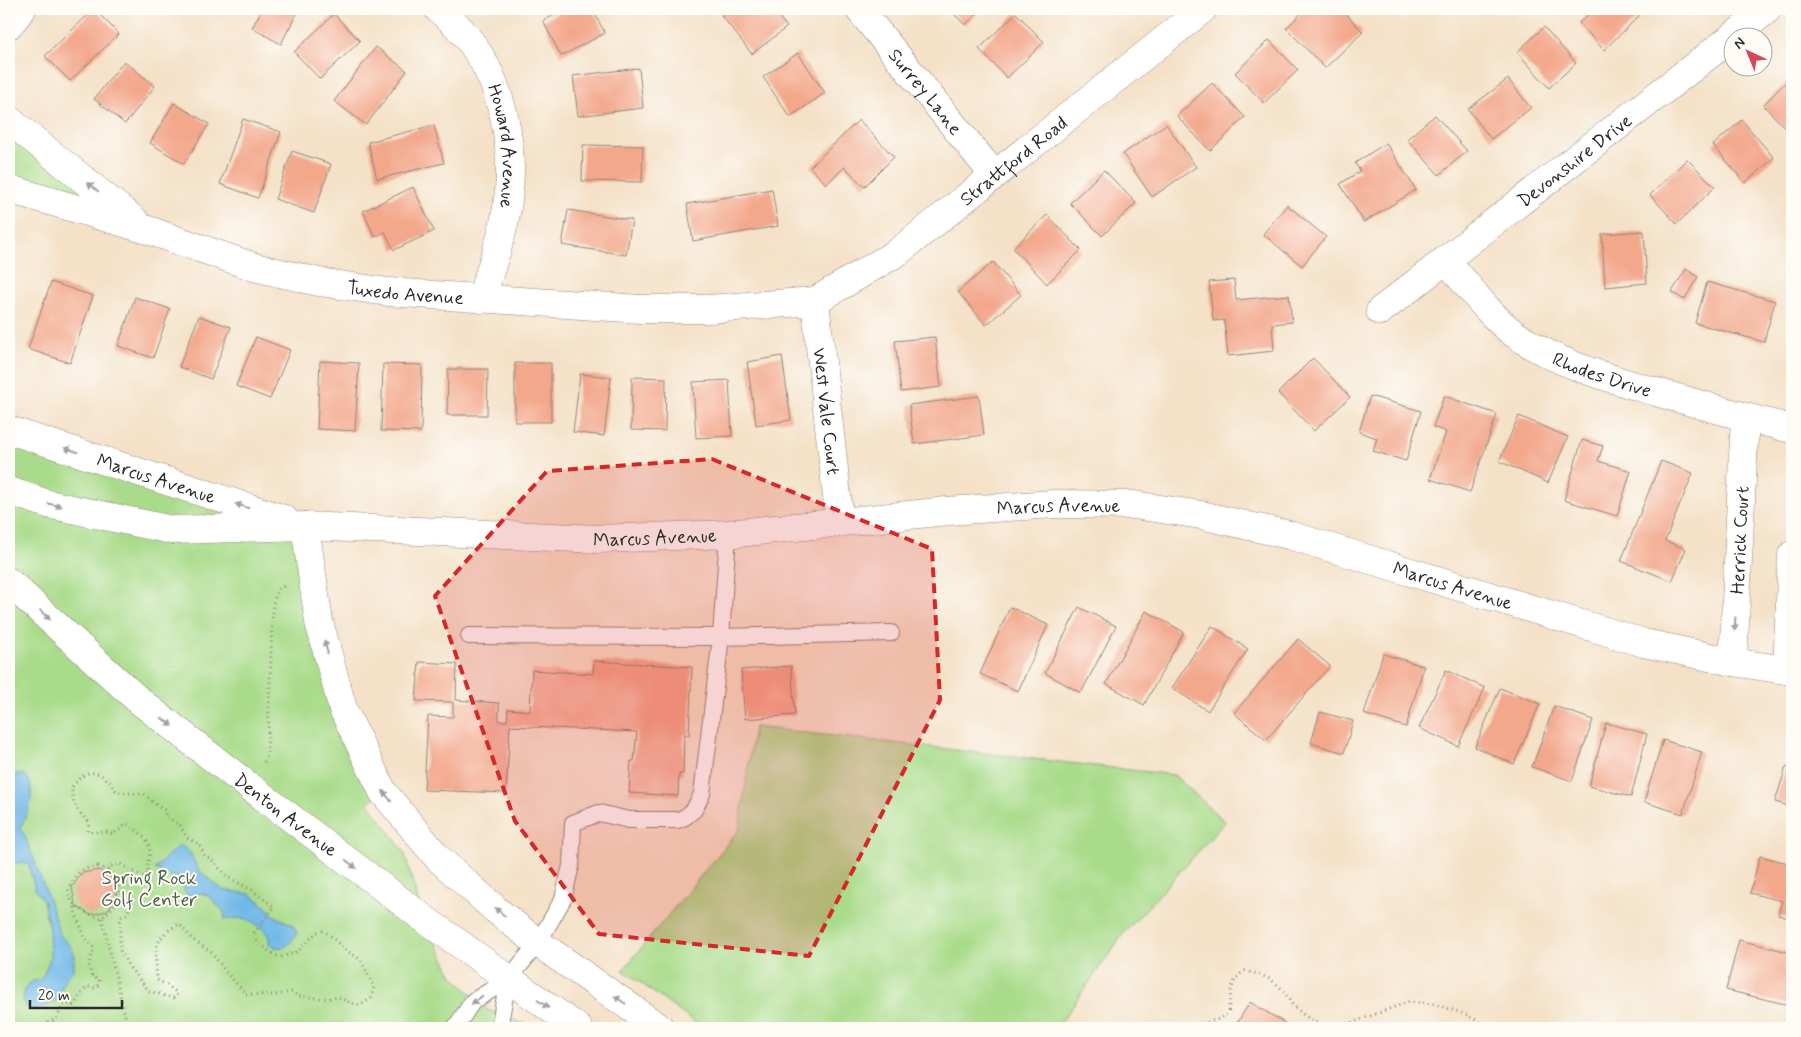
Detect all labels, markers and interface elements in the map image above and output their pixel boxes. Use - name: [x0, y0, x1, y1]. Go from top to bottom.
- north arrow: [1724, 28, 1774, 78]
- text: N: [1730, 34, 1749, 53]
- street label: Surrey Lane: [882, 44, 967, 141]
- street label: Howard Avenue: [481, 80, 521, 210]
- street label: Devonshire Drive: [1513, 109, 1637, 214]
- street label: Strattford Road: [955, 111, 1073, 212]
- one-way arrow: [87, 182, 100, 193]
- street label: Tuxedo Avenue: [345, 275, 464, 311]
- street label: West Vale Court: [806, 347, 846, 476]
- street label: Rhodes Drive: [1548, 347, 1654, 404]
- one-way arrow: [63, 446, 78, 453]
- street label: Marcus Avenue: [93, 448, 219, 510]
- street label: Herrick Court: [1725, 486, 1756, 595]
- street label: Marcus Avenue: [996, 493, 1120, 522]
- one-way arrow: [48, 501, 63, 509]
- one-way arrow: [234, 501, 249, 509]
- street label: Marcus Avenue: [593, 523, 717, 553]
- street label: Marcus Avenue: [1390, 556, 1515, 616]
- one-way arrow: [38, 609, 50, 621]
- one-way arrow: [1730, 616, 1738, 632]
- one-way arrow: [322, 640, 330, 655]
- one-way arrow: [160, 717, 173, 728]
- street label: Denton Avenue: [228, 768, 342, 863]
- one-way arrow: [382, 790, 393, 803]
- one-way arrow: [344, 859, 358, 869]
- park label: Spring Rock Golf Center: [101, 866, 197, 913]
- one-way arrow: [494, 907, 507, 918]
- scale bar: [30, 977, 122, 1009]
- text: 20 m: [38, 986, 70, 1006]
- one-way arrow: [471, 994, 484, 1005]
- one-way arrow: [613, 995, 627, 1005]
- one-way arrow: [536, 999, 550, 1009]

